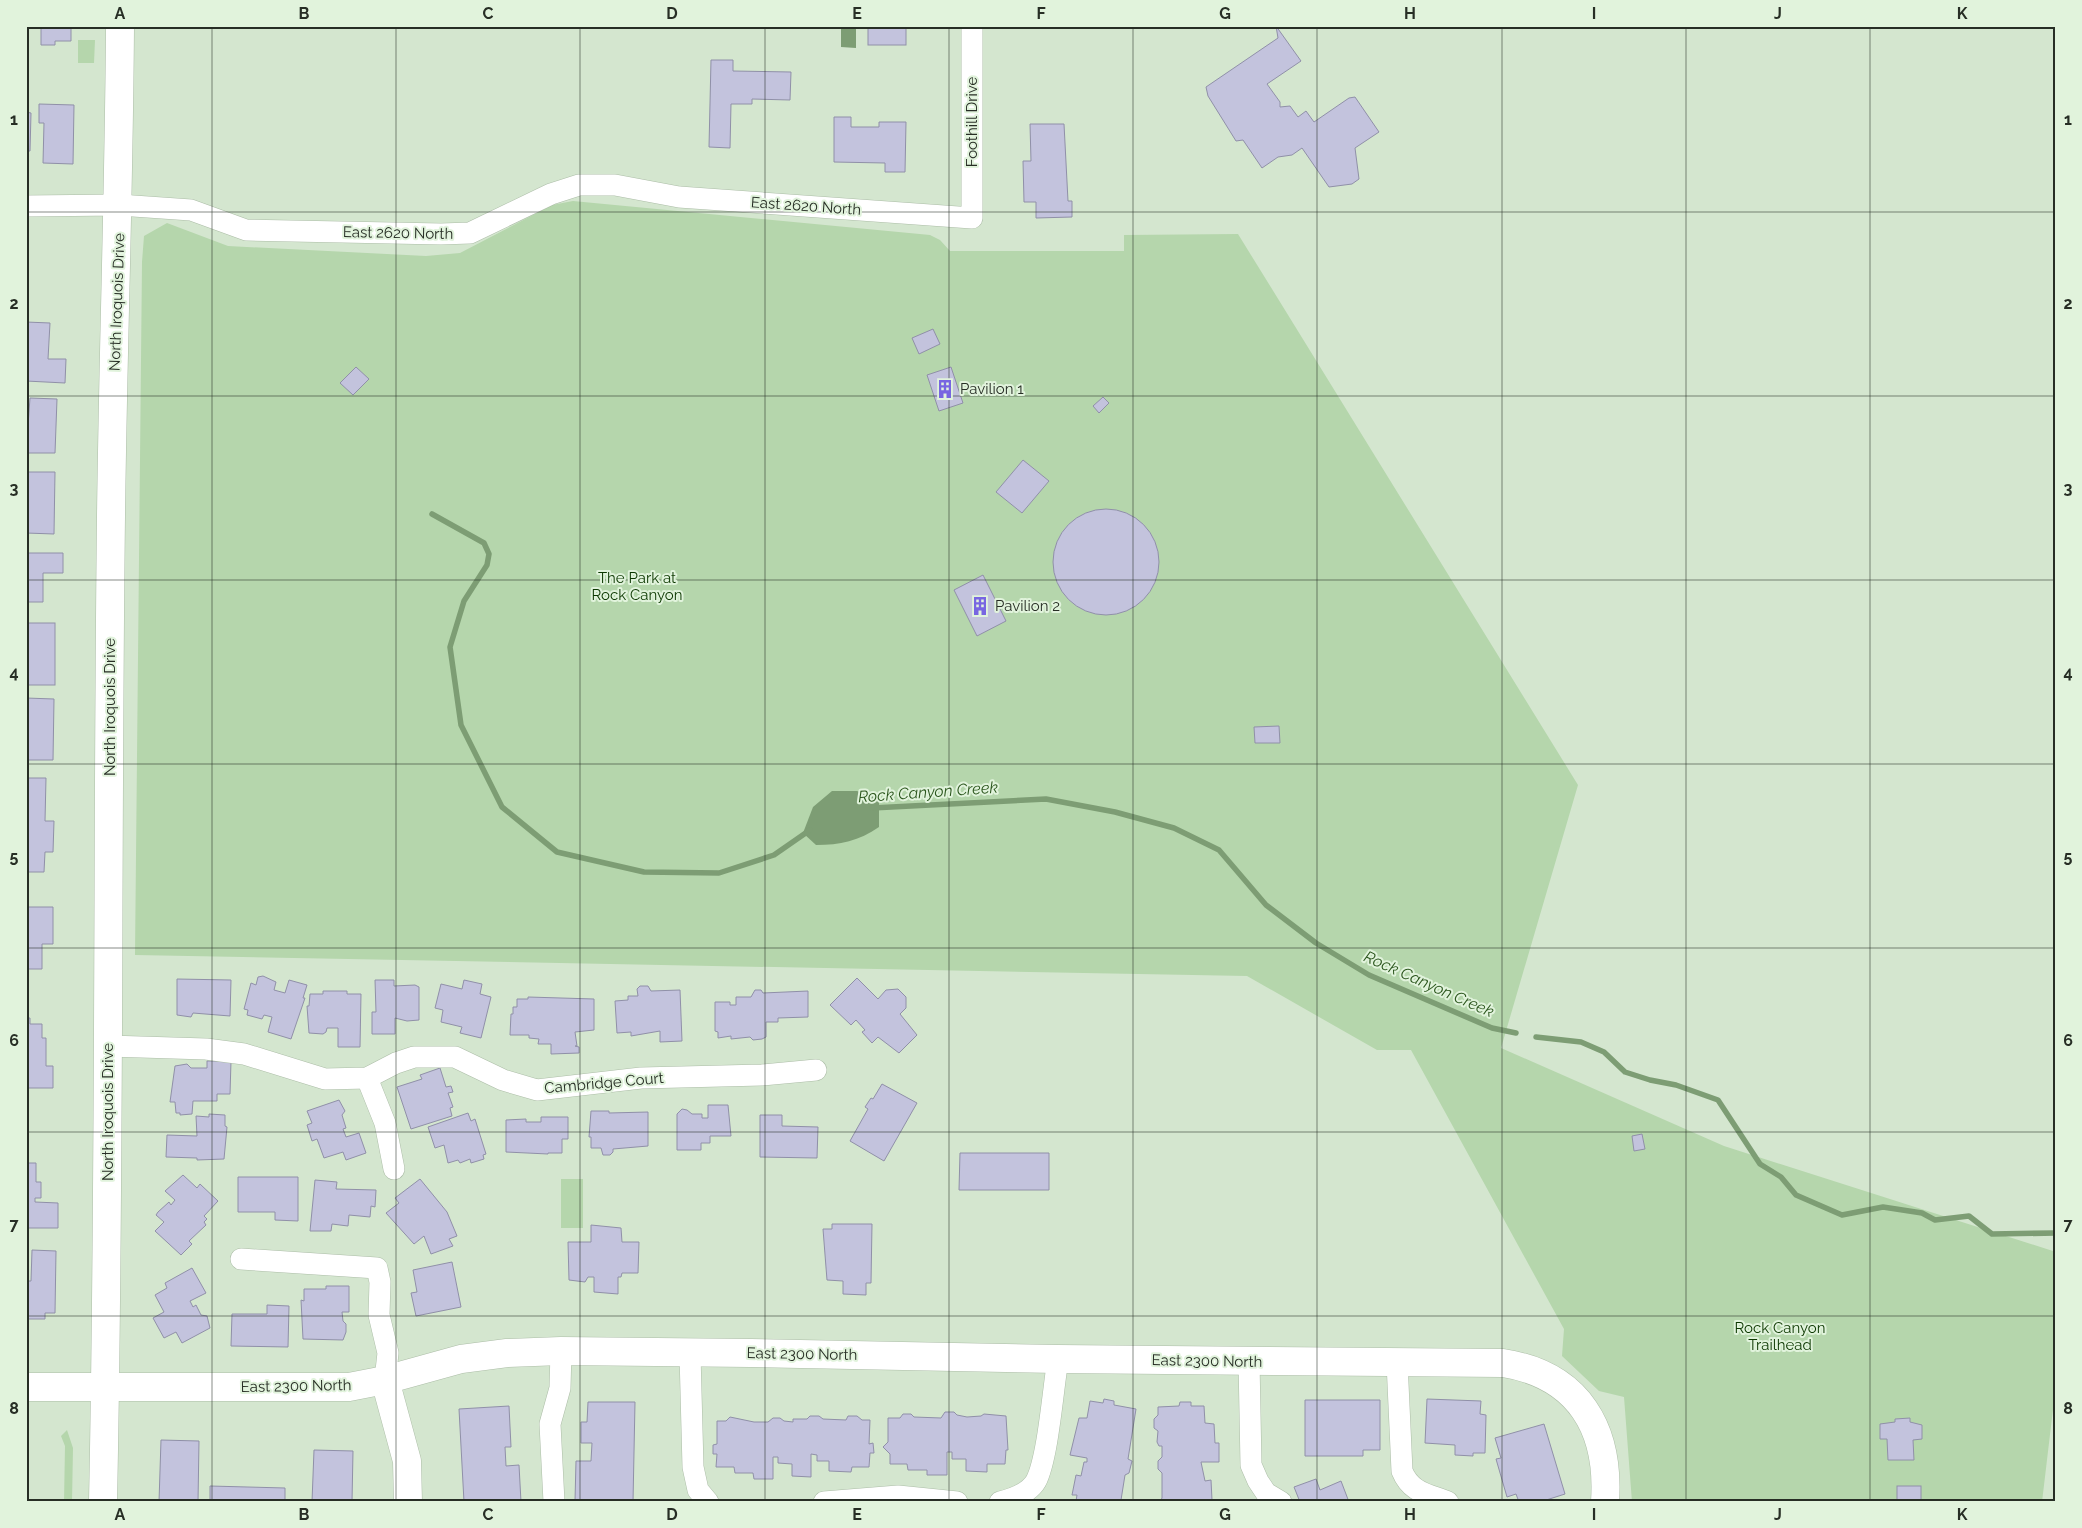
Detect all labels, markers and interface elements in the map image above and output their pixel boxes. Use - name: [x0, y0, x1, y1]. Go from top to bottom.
- text: A: [115, 4, 126, 23]
- text: B: [299, 4, 310, 23]
- text: C: [483, 4, 494, 23]
- text: D: [666, 4, 678, 23]
- text: E: [852, 4, 862, 23]
- text: F: [1036, 4, 1046, 23]
- text: G: [1219, 4, 1231, 23]
- text: H: [1404, 4, 1416, 23]
- text: I: [1592, 4, 1596, 23]
- text: J: [1774, 4, 1782, 23]
- text: K: [1957, 4, 1968, 23]
- street label: Foothill Drive: [963, 77, 981, 167]
- text: 1: [10, 110, 18, 129]
- text: 1: [2064, 110, 2072, 129]
- street label: East 2620 North: [750, 193, 862, 219]
- street label: East 2620 North: [343, 223, 453, 243]
- street label: North Iroquois Drive: [106, 232, 128, 371]
- text: 2: [9, 294, 19, 313]
- text: 2: [2063, 294, 2073, 313]
- building icon: Pavilion 1: [934, 378, 956, 400]
- place label: Pavilion 1: [960, 380, 1024, 398]
- text: 3: [10, 479, 19, 498]
- text: 3: [2064, 479, 2073, 498]
- park label: The Park at Rock Canyon: [591, 569, 683, 604]
- building icon: Pavilion 2: [969, 595, 991, 617]
- place label: Pavilion 2: [995, 597, 1060, 615]
- street label: North Iroquois Drive: [101, 638, 119, 776]
- text: 4: [9, 663, 19, 682]
- text: 4: [2063, 663, 2073, 682]
- water label: Rock Canyon Creek: [857, 778, 999, 806]
- text: 5: [10, 847, 19, 866]
- text: 5: [2064, 847, 2073, 866]
- water label: Rock Canyon Creek: [1361, 947, 1497, 1021]
- text: 6: [9, 1031, 19, 1050]
- text: 6: [2063, 1031, 2073, 1050]
- street label: North Iroquois Drive: [99, 1043, 117, 1181]
- street label: Cambridge Court: [544, 1069, 664, 1097]
- text: 7: [10, 1215, 19, 1234]
- text: 7: [2064, 1215, 2073, 1234]
- park label: Rock Canyon Trailhead: [1734, 1319, 1826, 1354]
- street label: East 2300 North: [746, 1344, 858, 1364]
- street label: East 2300 North: [1151, 1351, 1263, 1371]
- street label: East 2300 North: [240, 1376, 352, 1396]
- text: 8: [9, 1399, 19, 1418]
- text: 8: [2063, 1399, 2073, 1418]
- text: A: [115, 1505, 126, 1524]
- text: B: [299, 1505, 310, 1524]
- text: C: [483, 1505, 494, 1524]
- text: D: [666, 1505, 678, 1524]
- text: E: [852, 1505, 862, 1524]
- text: F: [1036, 1505, 1046, 1524]
- text: G: [1219, 1505, 1231, 1524]
- text: H: [1404, 1505, 1416, 1524]
- text: I: [1592, 1505, 1596, 1524]
- text: J: [1774, 1505, 1782, 1524]
- text: K: [1957, 1505, 1968, 1524]

